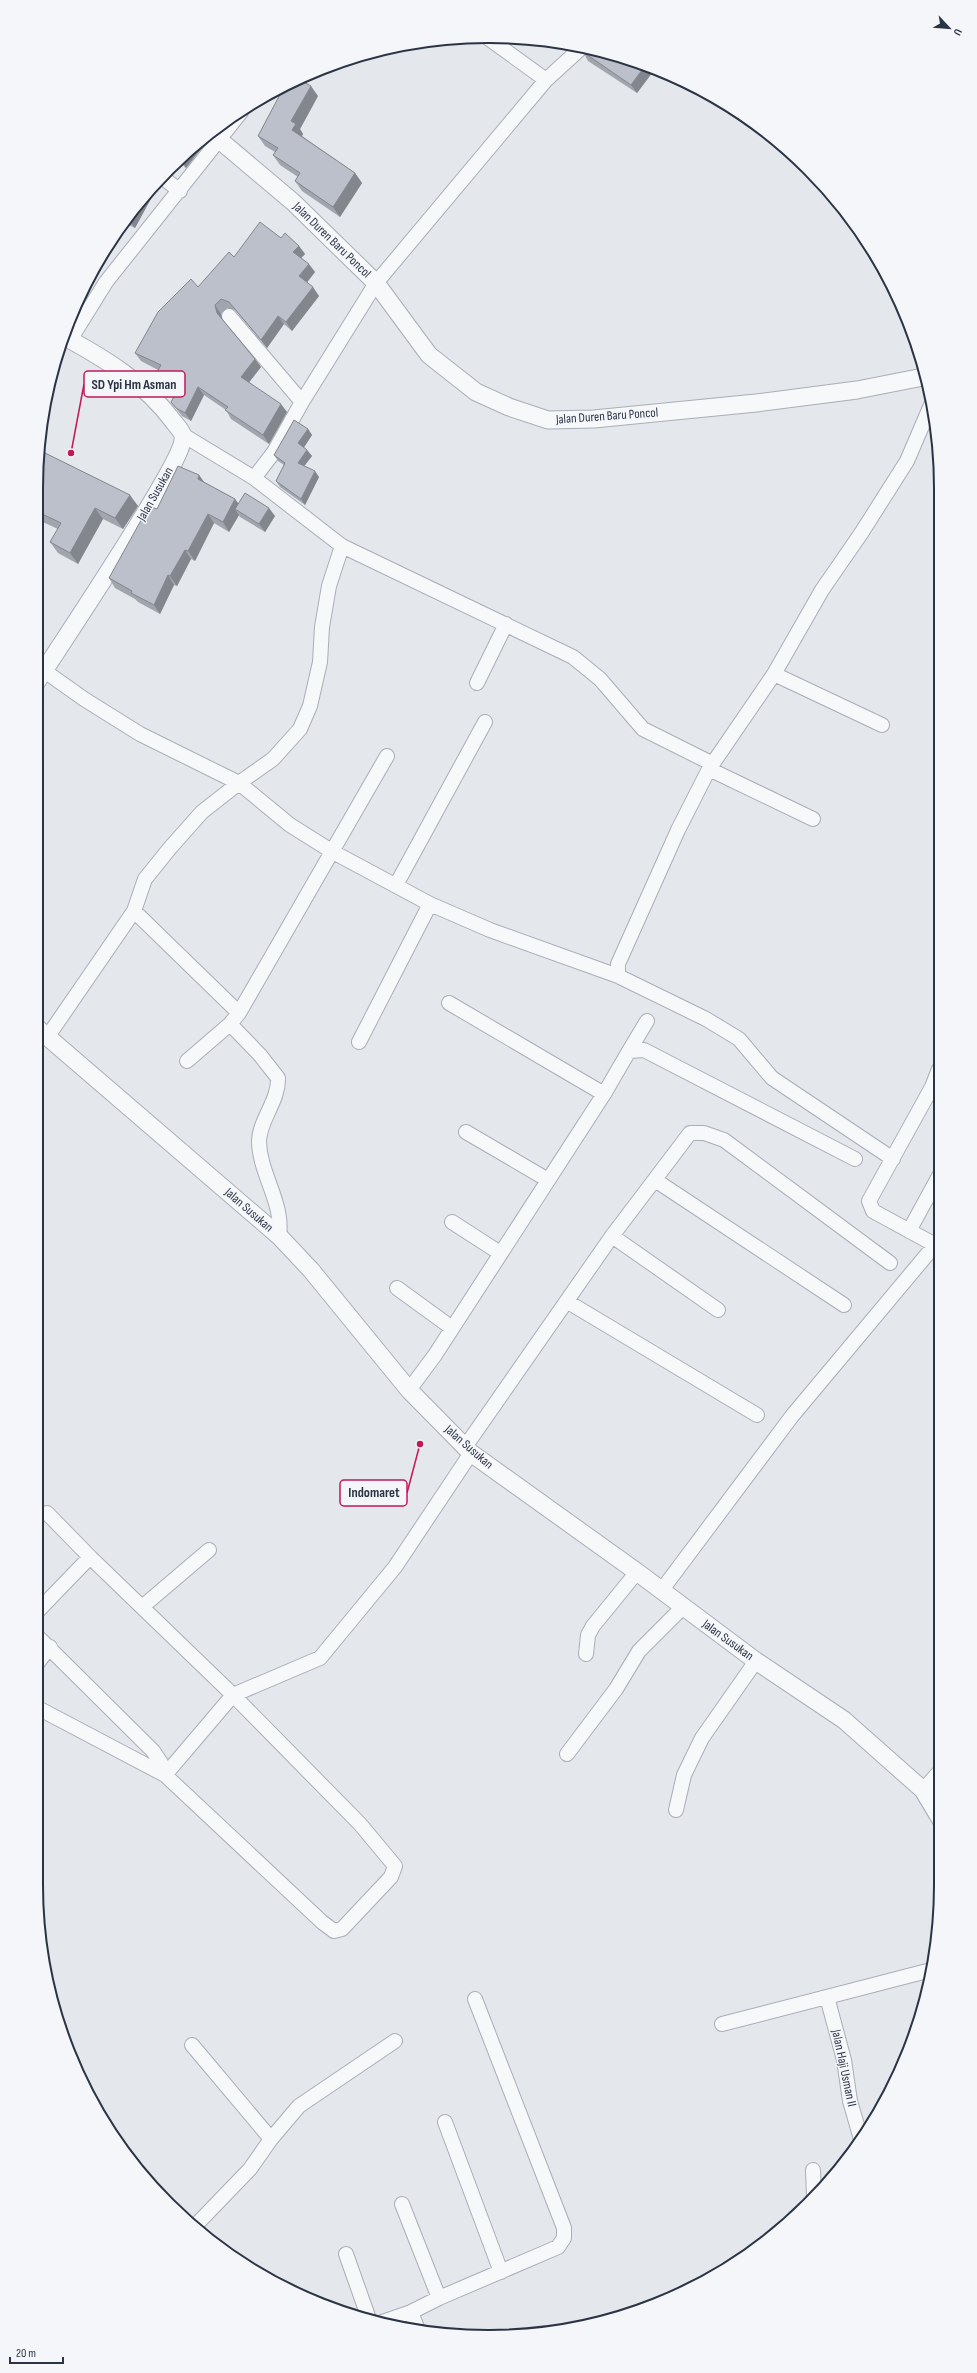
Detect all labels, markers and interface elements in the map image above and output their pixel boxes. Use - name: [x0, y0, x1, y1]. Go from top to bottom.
- north arrow: [929, 8, 969, 48]
- text: U: [950, 27, 965, 38]
- street label: Jalan Duren Baru Poncol: [289, 198, 374, 281]
- callout: SD Ypi Hm Asman: [84, 371, 185, 397]
- text: SD Ypi Hm Asman: [92, 376, 176, 393]
- street label: Jalan Duren Baru Poncol: [554, 404, 659, 428]
- street label: Jalan Susukan: [133, 464, 177, 525]
- street label: Jalan Susukan: [221, 1184, 277, 1236]
- street label: Jalan Susukan: [441, 1421, 497, 1473]
- callout: Indomaret: [340, 1480, 407, 1506]
- text: Indomaret: [348, 1484, 400, 1501]
- street label: Jalan Susukan: [698, 1615, 757, 1664]
- street label: Jalan Haji Usman II: [828, 2027, 860, 2108]
- scale bar: [10, 2339, 63, 2365]
- text: 20 m: [16, 2346, 36, 2361]

